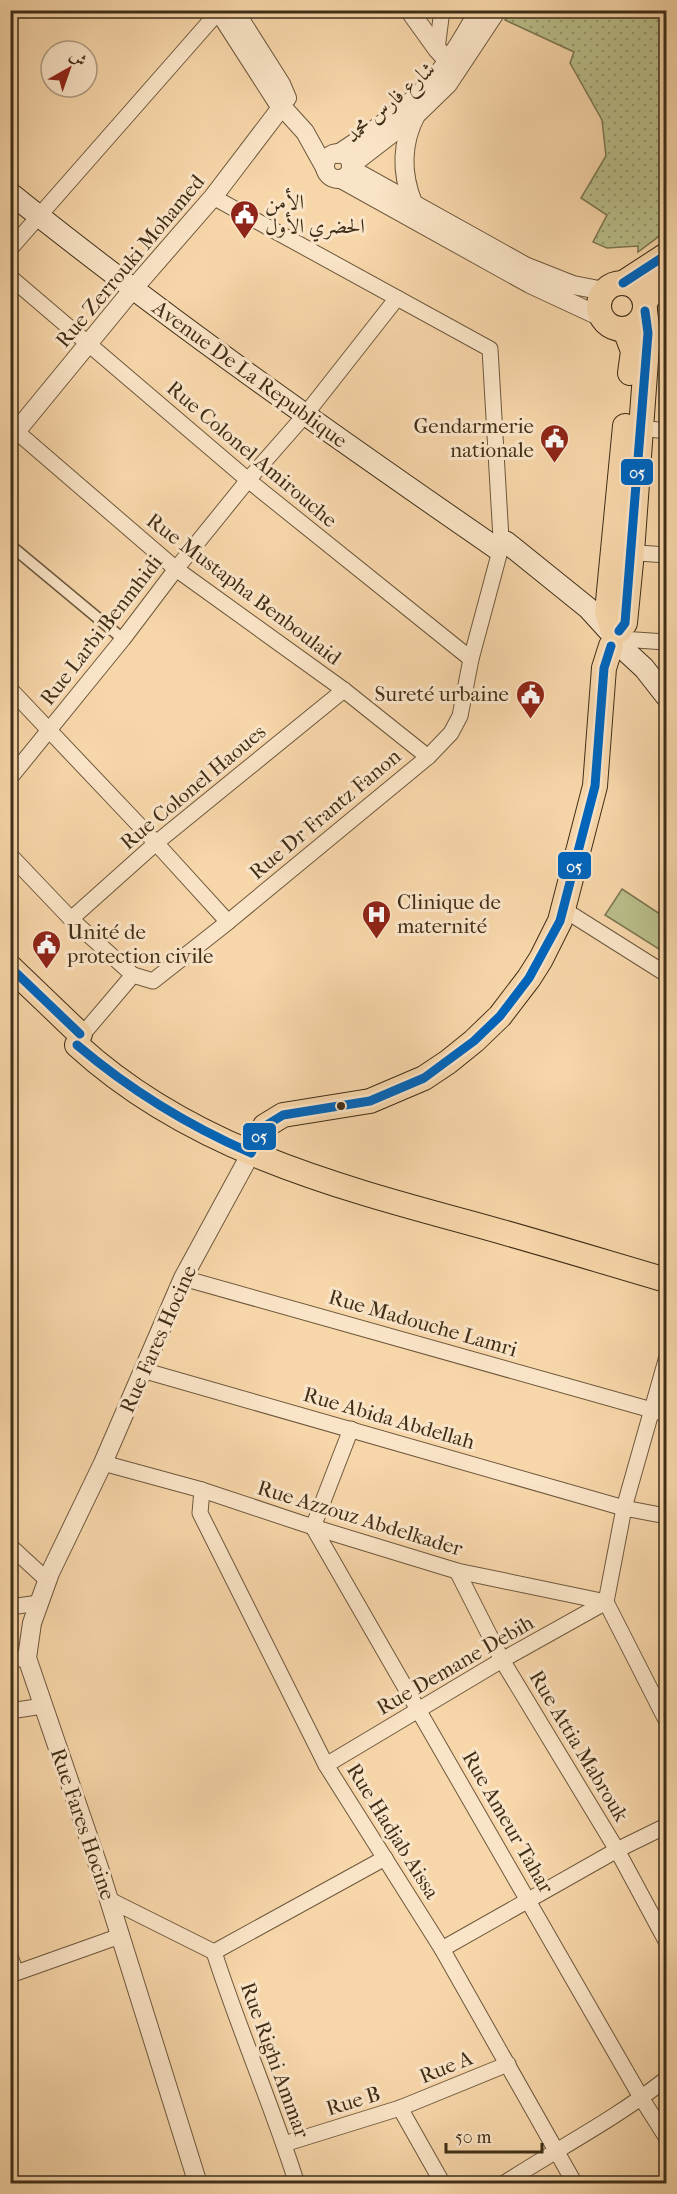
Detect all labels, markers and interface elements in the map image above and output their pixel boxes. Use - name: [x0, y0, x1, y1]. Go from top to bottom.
- north arrow: [39, 39, 99, 99]
- text: ش: [66, 46, 91, 70]
- street label: شارع فارس محمد: [340, 57, 444, 152]
- street label: Rue Zerrouki Mohamed: [51, 169, 210, 352]
- place label: الأمن الحضري الأول: [265, 187, 365, 242]
- public building icon: الأمن الحضري الأول: [228, 198, 260, 240]
- street label: Avenue De La Republique: [147, 295, 352, 453]
- street label: Rue Colonel Amirouche: [162, 376, 342, 532]
- place label: Gendarmerie nationale: [413, 414, 534, 462]
- public building icon: Gendarmerie nationale: [539, 422, 571, 464]
- line badge: 05: [620, 458, 654, 486]
- text: 05: [629, 463, 645, 482]
- street label: Rue Mustapha Benboulaid: [142, 508, 346, 670]
- street label: Rue Larbi Benmhidi: [35, 550, 167, 710]
- public building icon: Sureté urbaine: [514, 678, 546, 720]
- place label: Sureté urbaine: [375, 682, 509, 706]
- street label: Rue Colonel Haoues: [116, 719, 271, 855]
- street label: Rue Dr Frantz Fanon: [245, 744, 405, 884]
- line badge: 05: [557, 851, 592, 880]
- text: 05: [566, 857, 582, 876]
- place label: Clinique de maternité: [397, 890, 501, 938]
- hospital icon: Clinique de maternité: [360, 898, 392, 940]
- place label: Unité de protection civile: [66, 920, 213, 968]
- public building icon: Unité de protection civile: [30, 928, 62, 970]
- unlabelled marker: [335, 1100, 347, 1112]
- line badge: 05: [242, 1122, 277, 1151]
- text: 05: [251, 1127, 267, 1146]
- street label: Rue Fares Hocine: [115, 1262, 201, 1416]
- street label: Rue Madouche Lamri: [326, 1285, 520, 1361]
- street label: Rue Abida Abdellah: [301, 1382, 478, 1454]
- street label: Rue Azzouz Abdelkader: [255, 1475, 466, 1561]
- street label: Rue Demane Debih: [372, 1610, 538, 1720]
- street label: Rue Attia Mabrouk: [524, 1666, 634, 1826]
- street label: Rue Fares Hocine: [46, 1745, 120, 1903]
- street label: Rue Ameur Tahar: [457, 1746, 559, 1898]
- street label: Rue Hadjab Aissa: [342, 1759, 444, 1903]
- street label: Rue Righi Ammar: [236, 1979, 314, 2141]
- street label: Rue A: [416, 2045, 476, 2088]
- street label: Rue B: [323, 2081, 383, 2121]
- scale bar: [446, 2116, 542, 2154]
- text: 50 m: [455, 2127, 492, 2148]

